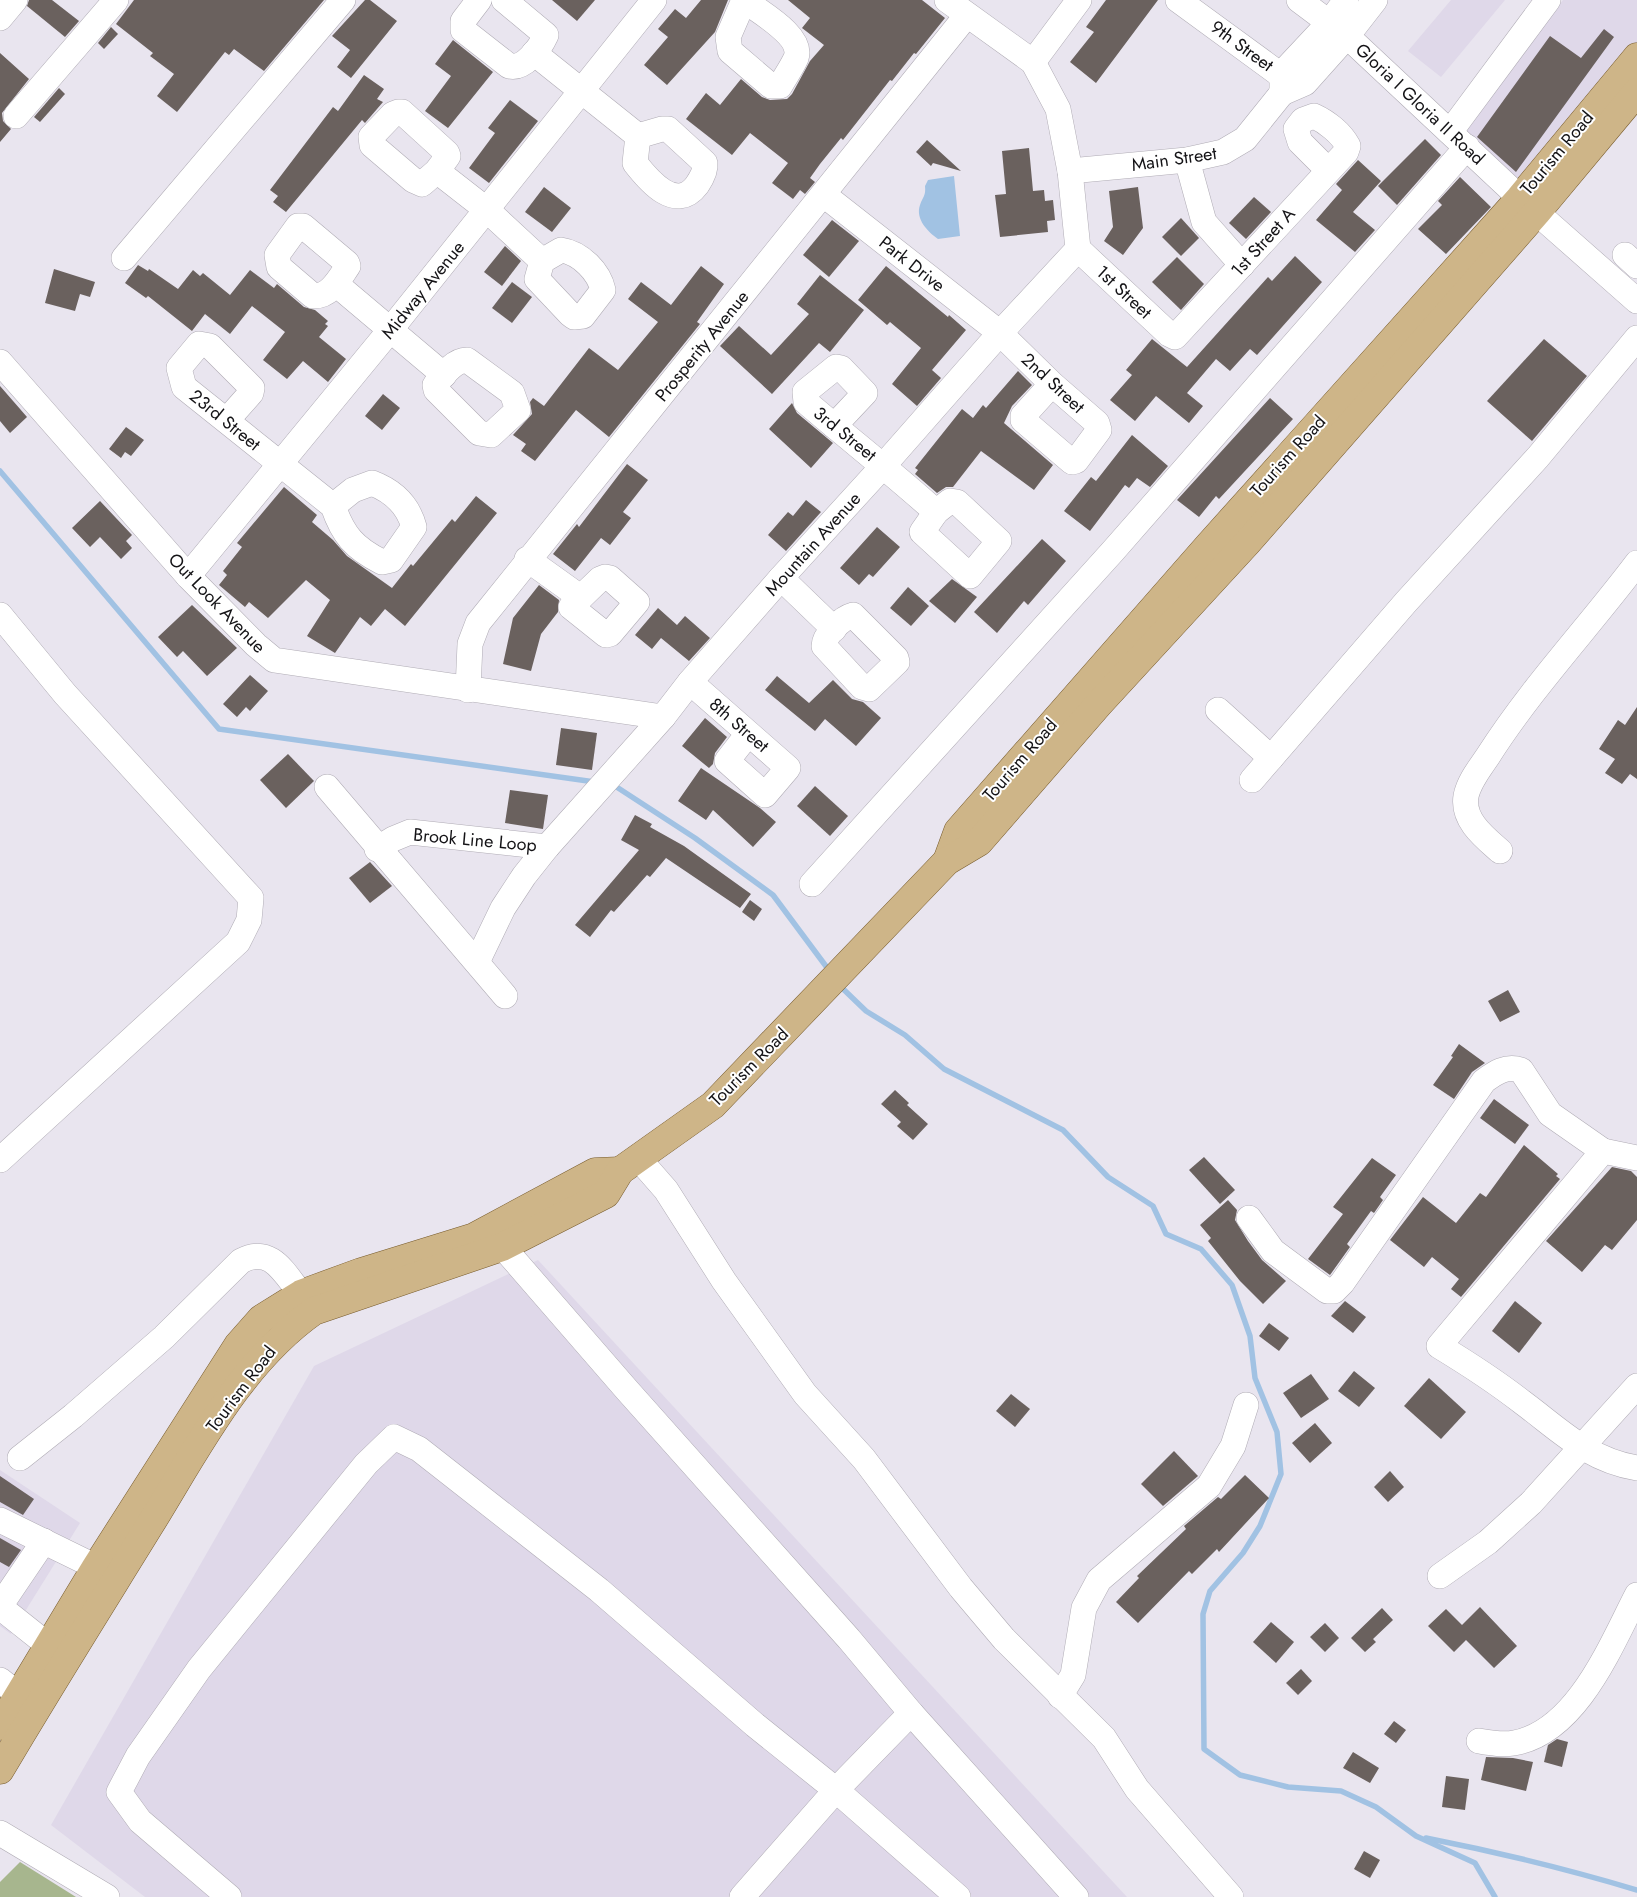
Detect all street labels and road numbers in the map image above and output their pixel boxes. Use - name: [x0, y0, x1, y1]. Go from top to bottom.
- street label: 9th Street: [1205, 14, 1280, 78]
- street label: Gloria I Gloria II Road: [1350, 37, 1490, 171]
- street label: Tourism Road: [1514, 105, 1600, 201]
- street label: Main Street: [1130, 140, 1219, 178]
- street label: 1st Street A: [1225, 202, 1301, 282]
- street label: Park Drive: [873, 230, 951, 298]
- street label: Midway Avenue: [375, 235, 471, 345]
- street label: 1st Street: [1090, 259, 1158, 325]
- street label: Prosperity Avenue: [649, 285, 755, 407]
- street label: 2nd Street: [1015, 347, 1091, 420]
- street label: 23rd Street: [184, 383, 267, 457]
- street label: 3rd Street: [808, 400, 883, 468]
- street label: Tourism Road: [1244, 409, 1332, 503]
- street label: Mountain Avenue: [759, 486, 867, 602]
- street label: Out Look Avenue: [162, 547, 272, 659]
- street label: 8th Street: [703, 692, 775, 759]
- street label: Tourism Road: [977, 713, 1063, 807]
- street label: Brook Line Loop: [412, 822, 538, 858]
- street label: Tourism Road: [704, 1022, 794, 1112]
- street label: Tourism Road: [200, 1340, 282, 1438]

